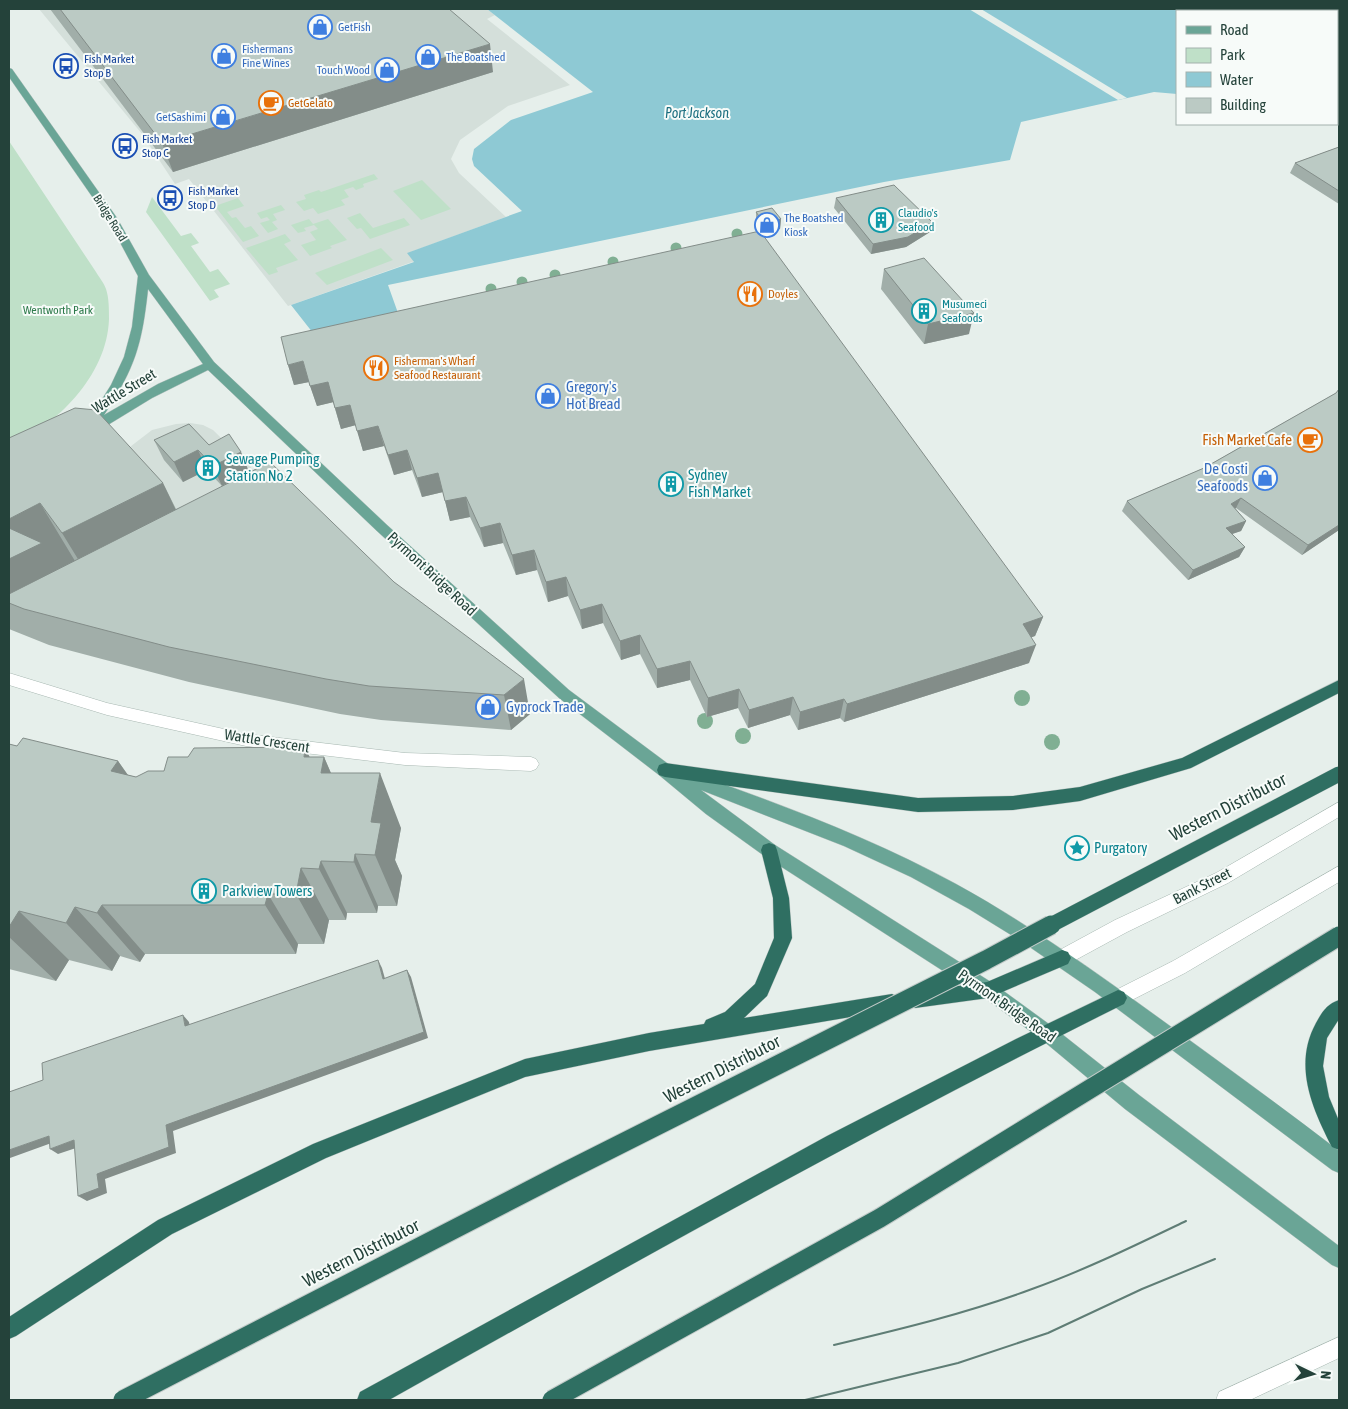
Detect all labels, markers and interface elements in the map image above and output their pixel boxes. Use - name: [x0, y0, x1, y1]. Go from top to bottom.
- legend: [1176, 10, 1338, 125]
- shop icon: GetFish: [307, 14, 333, 40]
- place label: GetFish: [338, 20, 371, 34]
- text: Road: [1220, 21, 1249, 38]
- place label: Fishermans Fine Wines: [242, 42, 293, 70]
- shop icon: Fishermans Fine Wines: [211, 43, 237, 69]
- shop icon: The Boatshed: [415, 44, 441, 70]
- text: Park: [1220, 46, 1245, 63]
- place label: The Boatshed: [446, 50, 505, 64]
- place label: Fish Market Stop B: [84, 52, 135, 80]
- bus stop icon: Fish Market Stop B: [53, 53, 79, 79]
- shop icon: Touch Wood: [374, 57, 400, 83]
- place label: Touch Wood: [317, 63, 370, 77]
- text: Water: [1220, 71, 1253, 88]
- cafe icon: GetGelato: [258, 90, 284, 116]
- place label: GetGelato: [288, 96, 333, 110]
- text: Building: [1220, 96, 1266, 113]
- shop icon: GetSashimi: [210, 104, 236, 130]
- water label: Port Jackson: [665, 105, 729, 121]
- place label: GetSashimi: [156, 110, 206, 124]
- place label: Fish Market Stop C: [142, 132, 193, 160]
- bus stop icon: Fish Market Stop C: [112, 133, 138, 159]
- place label: Fish Market Stop D: [188, 184, 239, 212]
- bus stop icon: Fish Market Stop D: [157, 185, 183, 211]
- street label: Bridge Road: [90, 192, 130, 244]
- place label: Claudio's Seafood: [898, 206, 938, 234]
- building icon: Claudio's Seafood: [868, 207, 894, 233]
- place label: The Boatshed Kiosk: [784, 211, 843, 239]
- shop icon: The Boatshed Kiosk: [754, 212, 780, 238]
- restaurant icon: Doyles: [737, 281, 763, 307]
- place label: Doyles: [768, 287, 798, 301]
- place label: Musumeci Seafoods: [942, 297, 987, 325]
- building icon: Musumeci Seafoods: [911, 298, 937, 324]
- park label: Wentworth Park: [23, 303, 94, 317]
- place label: Fisherman's Wharf Seafood Restaurant: [394, 354, 481, 382]
- restaurant icon: Fisherman's Wharf Seafood Restaurant: [363, 355, 389, 381]
- street label: Wattle Street: [89, 365, 159, 416]
- place label: Gregory's Hot Bread: [566, 378, 621, 412]
- shop icon: Gregory's Hot Bread: [535, 383, 561, 409]
- cafe icon: Fish Market Cafe: [1297, 427, 1323, 453]
- place label: Fish Market Cafe: [1202, 431, 1292, 448]
- place label: Sewage Pumping Station No 2: [226, 450, 320, 484]
- building icon: Sewage Pumping Station No 2: [195, 455, 221, 481]
- place label: De Costi Seafoods: [1197, 460, 1248, 494]
- shop icon: De Costi Seafoods: [1252, 465, 1278, 491]
- place label: Sydney Fish Market: [688, 466, 751, 500]
- building icon: Sydney Fish Market: [658, 471, 684, 497]
- street label: Pyrmont Bridge Road: [384, 528, 480, 619]
- shop icon: Gyprock Trade: [475, 694, 501, 720]
- place label: Gyprock Trade: [506, 698, 584, 715]
- street label: Wattle Crescent: [223, 725, 311, 756]
- street label: Western Distributor: [1166, 768, 1290, 845]
- place icon: Purgatory: [1064, 835, 1090, 861]
- place label: Purgatory: [1094, 839, 1148, 856]
- street label: Bank Street: [1170, 864, 1234, 907]
- building icon: Parkview Towers: [191, 878, 217, 904]
- place label: Parkview Towers: [222, 882, 312, 899]
- street label: Pyrmont Bridge Road: [955, 966, 1059, 1046]
- street label: Western Distributor: [660, 1030, 784, 1107]
- street label: Western Distributor: [299, 1214, 423, 1291]
- north arrow: [1288, 1349, 1338, 1399]
- text: N: [1318, 1370, 1334, 1380]

